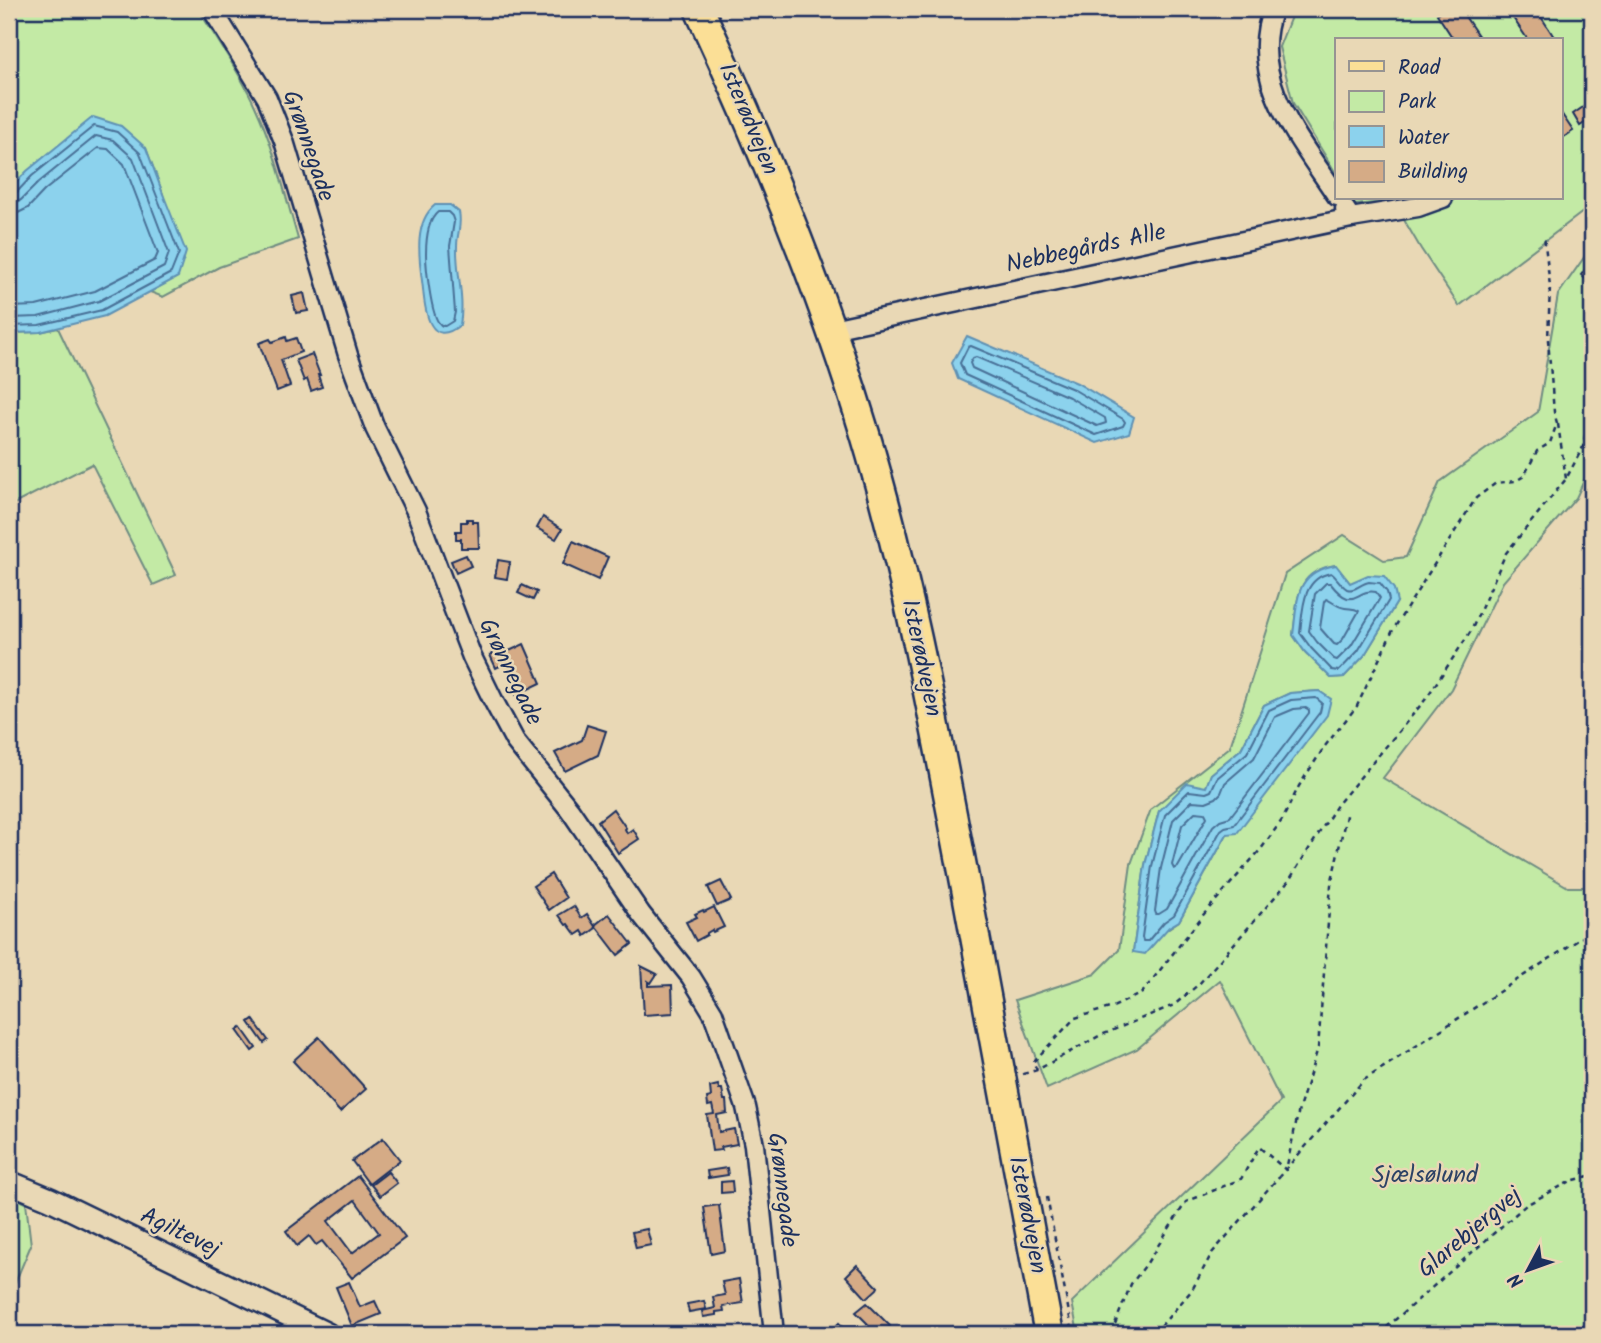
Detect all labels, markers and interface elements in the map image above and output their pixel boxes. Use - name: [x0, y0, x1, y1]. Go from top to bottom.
- legend: [1335, 38, 1562, 200]
- text: Road: [1398, 52, 1441, 85]
- street label: Isterødvejen: [707, 56, 789, 182]
- street label: Grønnegade: [271, 85, 345, 207]
- text: Park: [1398, 86, 1436, 119]
- text: Water: [1398, 122, 1450, 155]
- text: Building: [1398, 156, 1468, 189]
- street label: Nebbegårds Alle: [1002, 213, 1170, 285]
- street label: Isterødvejen: [890, 596, 952, 720]
- street label: Grønnegade: [467, 612, 553, 733]
- street label: Grønnegade: [756, 1130, 808, 1250]
- street label: Isterødvejen: [996, 1153, 1058, 1277]
- park label: Sjælsølund: [1372, 1156, 1479, 1195]
- street label: Glarebjergvej: [1409, 1177, 1532, 1289]
- street label: Agiltevej: [133, 1197, 227, 1269]
- north arrow: [1492, 1234, 1562, 1304]
- text: N: [1501, 1265, 1532, 1294]

